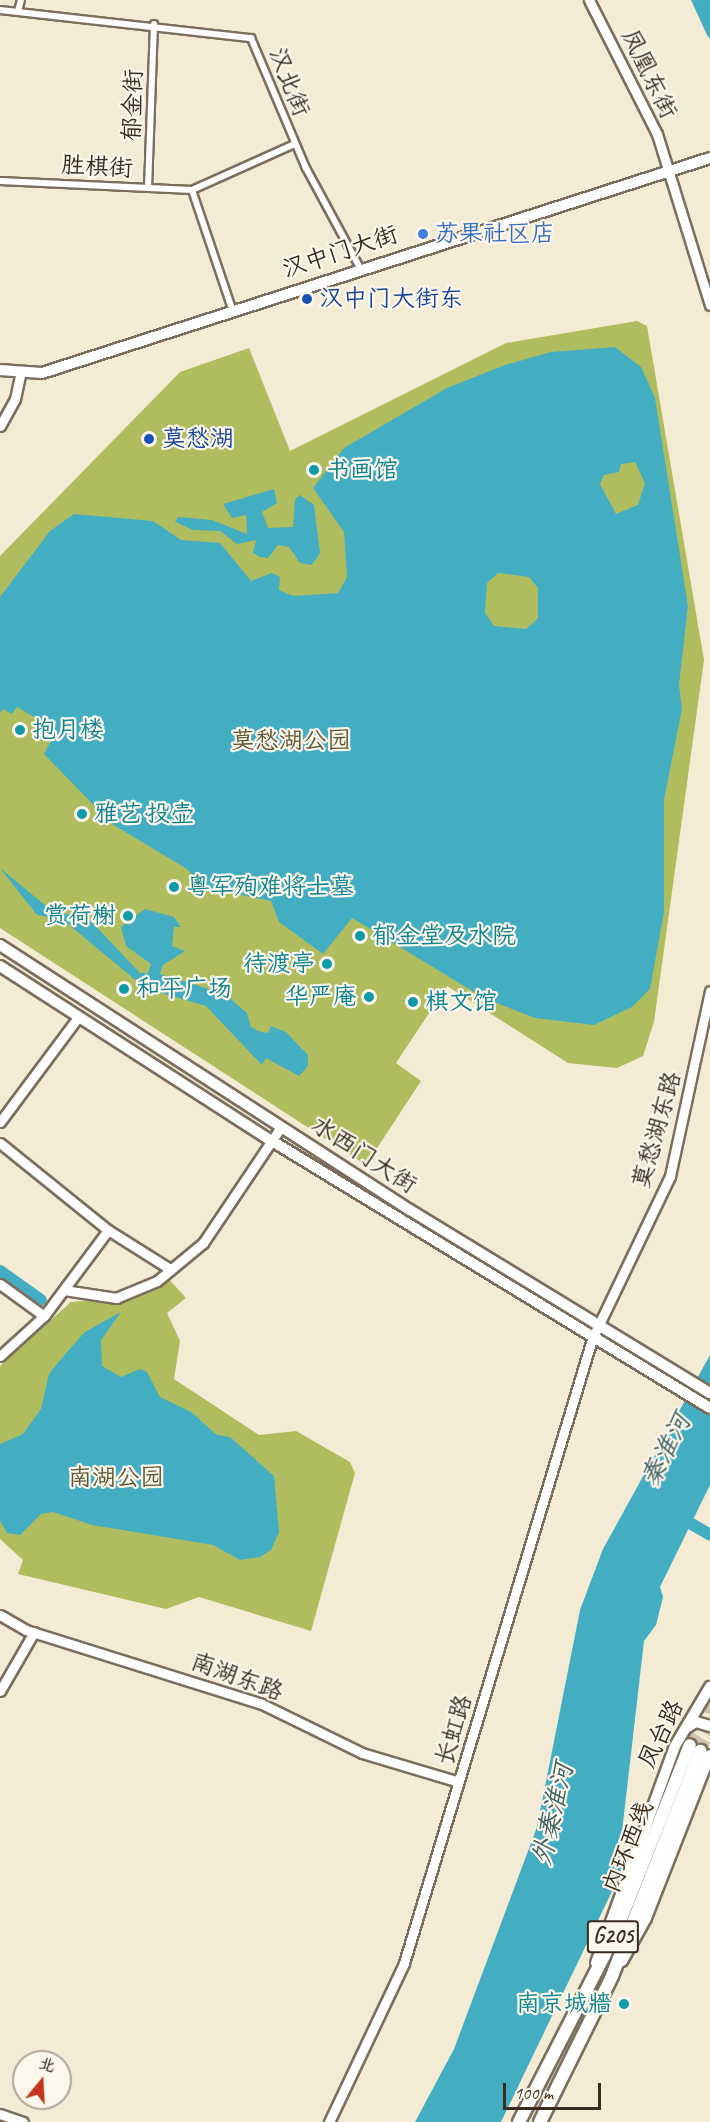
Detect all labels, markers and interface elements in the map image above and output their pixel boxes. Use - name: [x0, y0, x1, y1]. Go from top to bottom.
- street label: 凤凰东街: [615, 25, 683, 123]
- street label: 汉北街: [262, 43, 316, 121]
- street label: 郁金街: [117, 69, 149, 141]
- street label: 胜棋街: [60, 151, 134, 183]
- street label: 汉中门大街: [278, 220, 402, 284]
- place label: 苏果社区店: [435, 220, 555, 248]
- marker: 苏果社区店: [416, 227, 430, 241]
- place label: 汉中门大街东: [319, 285, 463, 313]
- marker: 汉中门大街东: [300, 292, 314, 306]
- place label: 莫愁湖: [162, 425, 234, 453]
- marker: 莫愁湖: [140, 430, 158, 448]
- place label: 书画馆: [326, 456, 398, 484]
- marker: 书画馆: [307, 463, 321, 477]
- place label: 抱月楼: [32, 716, 104, 744]
- marker: 抱月楼: [13, 723, 27, 737]
- park label: 莫愁湖公园: [231, 727, 351, 755]
- place label: 雅艺·投壶: [94, 800, 194, 828]
- marker: 雅艺·投壶: [75, 807, 89, 821]
- place label: 粤军殉难将士墓: [186, 873, 354, 901]
- marker: 粤军殉难将士墓: [167, 880, 181, 894]
- place label: 赏荷榭: [44, 902, 116, 930]
- marker: 赏荷榭: [121, 909, 135, 923]
- place label: 郁金堂及水院: [372, 922, 516, 950]
- marker: 郁金堂及水院: [353, 929, 367, 943]
- place label: 待渡亭: [243, 950, 315, 978]
- marker: 待渡亭: [320, 957, 334, 971]
- place label: 和平广场: [136, 975, 232, 1003]
- marker: 和平广场: [117, 982, 131, 996]
- place label: 华严庵: [285, 983, 357, 1011]
- place label: 棋文馆: [425, 988, 497, 1016]
- marker: 华严庵: [362, 990, 376, 1004]
- marker: 棋文馆: [406, 995, 420, 1009]
- street label: 莫愁湖东路: [627, 1068, 687, 1192]
- street label: 水西门大街: [306, 1110, 422, 1200]
- water label: 秦淮河: [634, 1408, 698, 1492]
- park label: 南湖公园: [68, 1464, 164, 1492]
- street label: 南湖东路: [187, 1647, 287, 1707]
- street label: 长虹路: [430, 1691, 478, 1769]
- street label: 凤台路: [632, 1695, 690, 1773]
- water label: 外秦淮河: [526, 1760, 580, 1868]
- street label: 内环西线: [597, 1797, 659, 1897]
- road number: G205: [586, 1918, 640, 1956]
- place label: 南京城牆: [516, 1990, 612, 2018]
- marker: 南京城牆: [617, 1997, 631, 2011]
- north arrow: [12, 2050, 72, 2110]
- text: 北: [36, 2053, 58, 2077]
- scale bar: [506, 2071, 604, 2109]
- text: 100 m: [514, 2082, 553, 2104]

